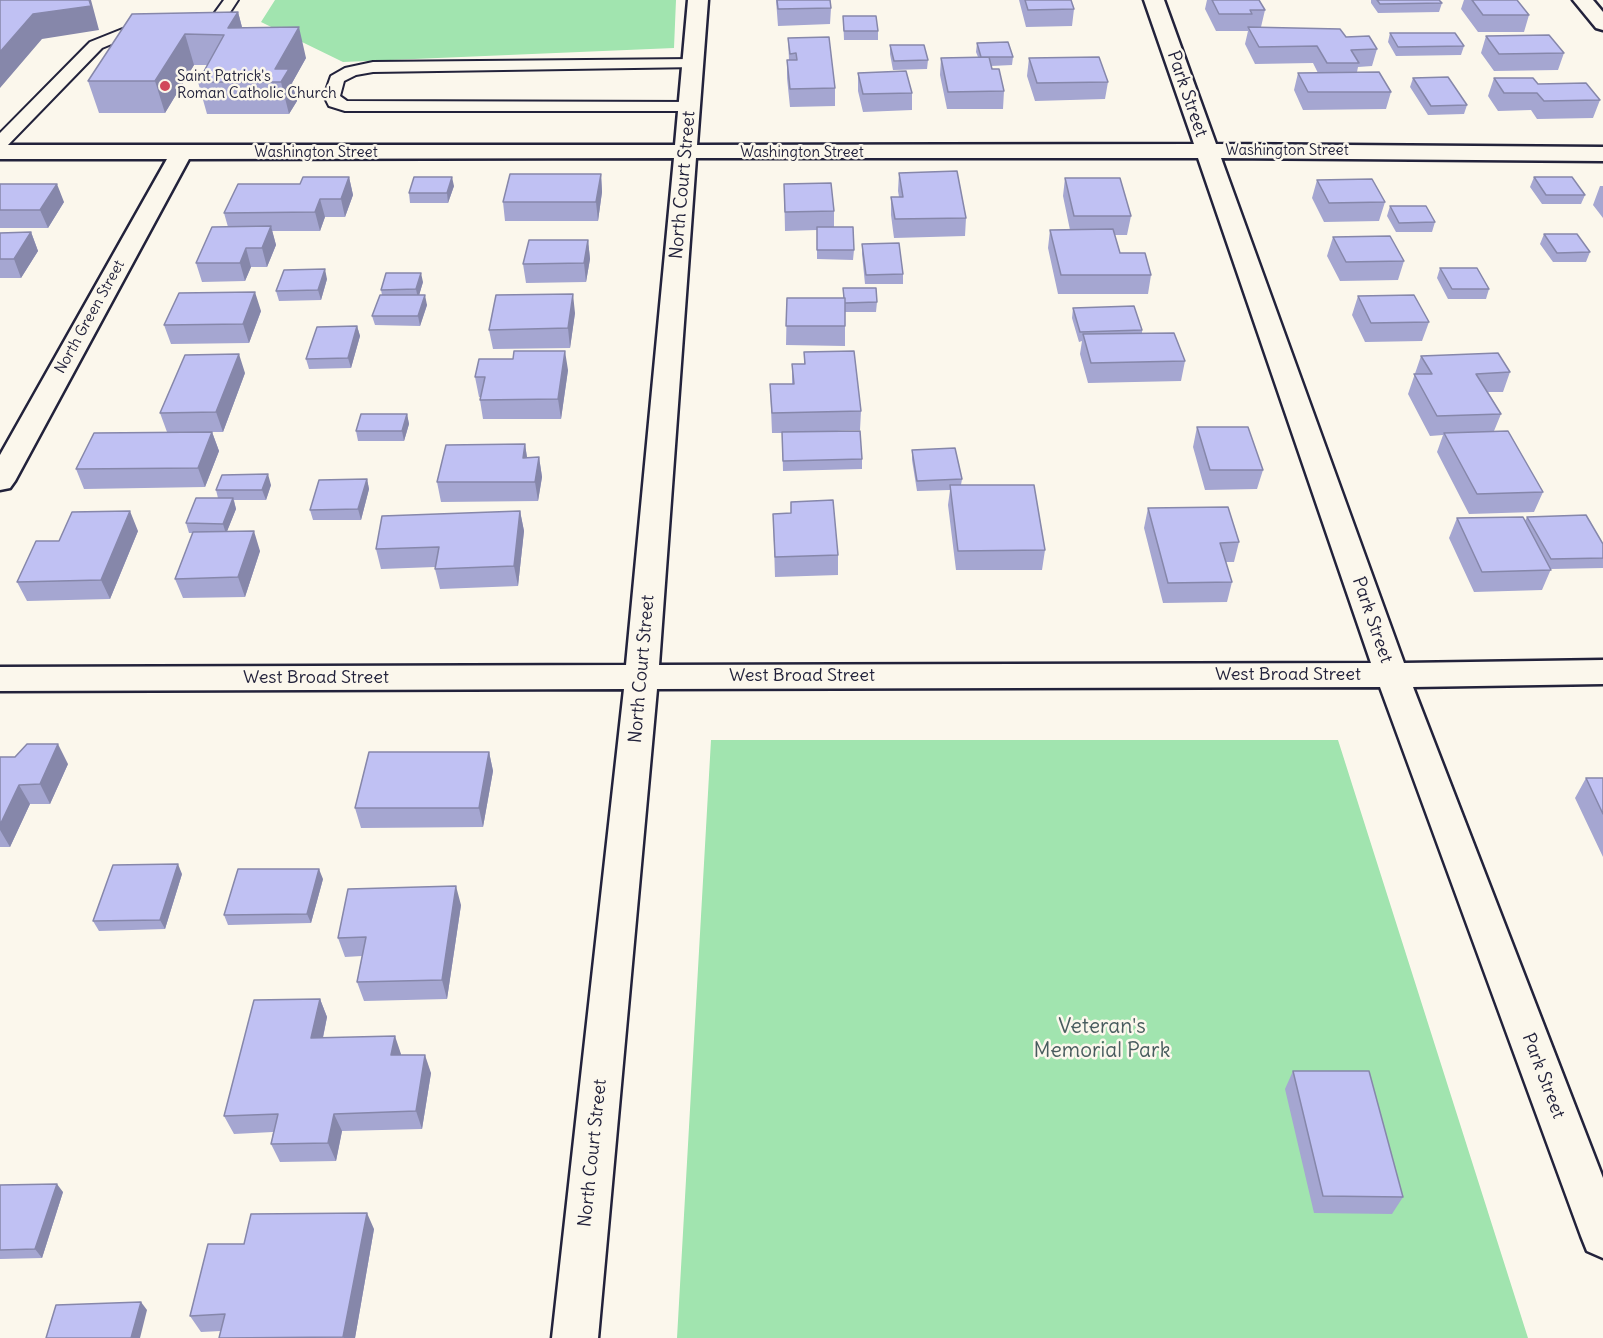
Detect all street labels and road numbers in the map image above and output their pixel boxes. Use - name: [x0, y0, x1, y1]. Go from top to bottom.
- street label: Park Street: [1162, 48, 1212, 140]
- street label: North Court Street: [666, 110, 700, 260]
- street label: Washington Street: [1225, 142, 1349, 160]
- street label: Washington Street: [254, 144, 378, 162]
- street label: Washington Street: [740, 144, 864, 162]
- street label: North Green Street: [51, 257, 129, 377]
- street label: Park Street: [1347, 574, 1397, 666]
- street label: North Court Street: [625, 594, 659, 744]
- street label: West Broad Street: [1215, 664, 1361, 686]
- street label: West Broad Street: [729, 665, 875, 687]
- street label: West Broad Street: [243, 667, 389, 689]
- street label: Park Street: [1517, 1030, 1569, 1122]
- street label: North Court Street: [574, 1078, 612, 1228]

